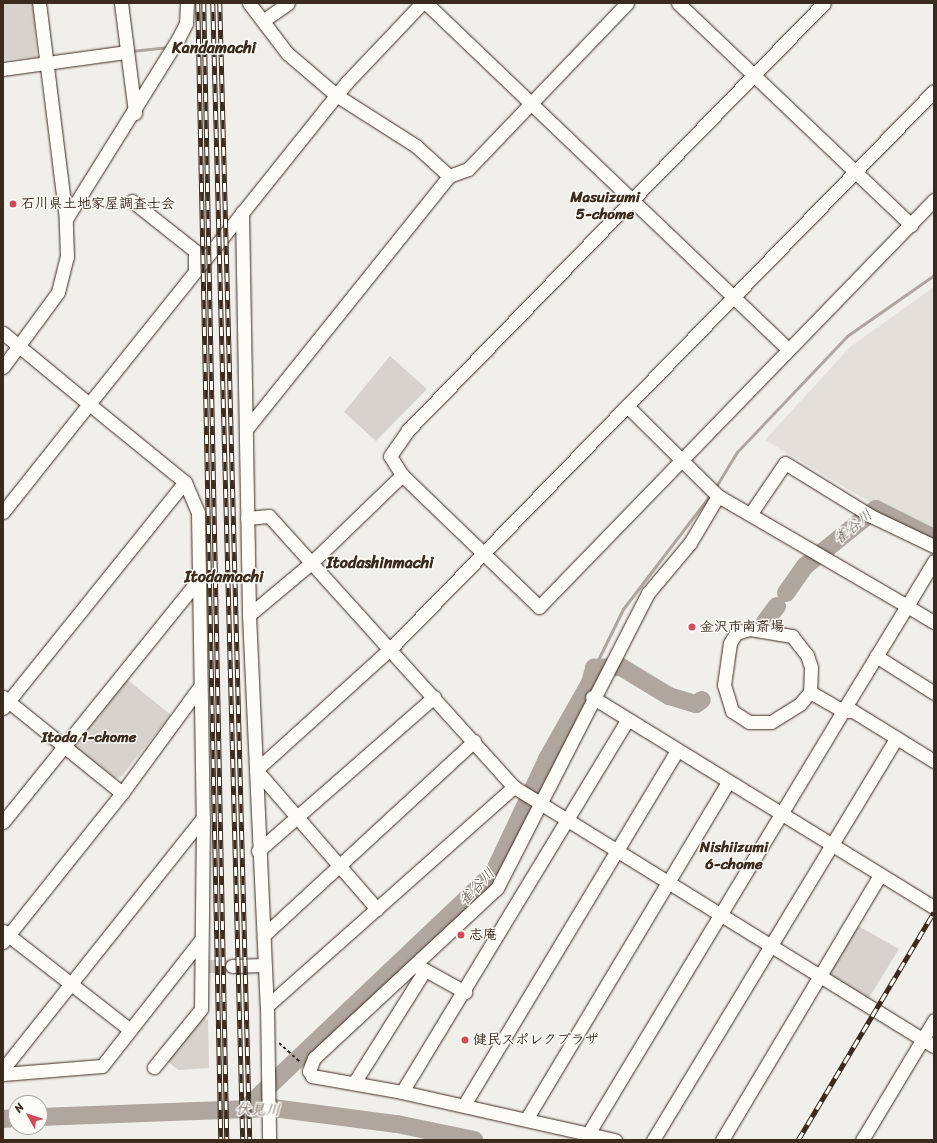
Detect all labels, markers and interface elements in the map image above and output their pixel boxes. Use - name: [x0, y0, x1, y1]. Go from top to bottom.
- district label: Kandamachi: [172, 38, 256, 58]
- district label: Masuizumi 5-chome: [570, 188, 640, 223]
- place label: 石川県土地家屋調査士会: [21, 196, 175, 212]
- marker: 石川県土地家屋調査士会: [8, 199, 18, 209]
- water label: 雀谷川: [830, 506, 876, 548]
- district label: Itodashinmachi: [326, 553, 434, 573]
- district label: Itodamachi: [184, 567, 264, 587]
- place label: 金沢市南斎場: [700, 619, 784, 635]
- marker: 金沢市南斎場: [687, 622, 697, 632]
- district label: Itoda 1-chome: [41, 729, 137, 747]
- district label: Nishiizumi 6-chome: [700, 838, 768, 873]
- water label: 雀谷川: [455, 864, 499, 910]
- place label: 志庵: [469, 927, 497, 943]
- marker: 志庵: [456, 930, 466, 940]
- place label: 健民スポレクプラザ: [473, 1032, 599, 1048]
- marker: 健民スポレクプラザ: [460, 1035, 470, 1045]
- north arrow: [8, 1095, 48, 1135]
- text: N: [9, 1099, 29, 1117]
- water label: 伏見川: [235, 1101, 281, 1119]

